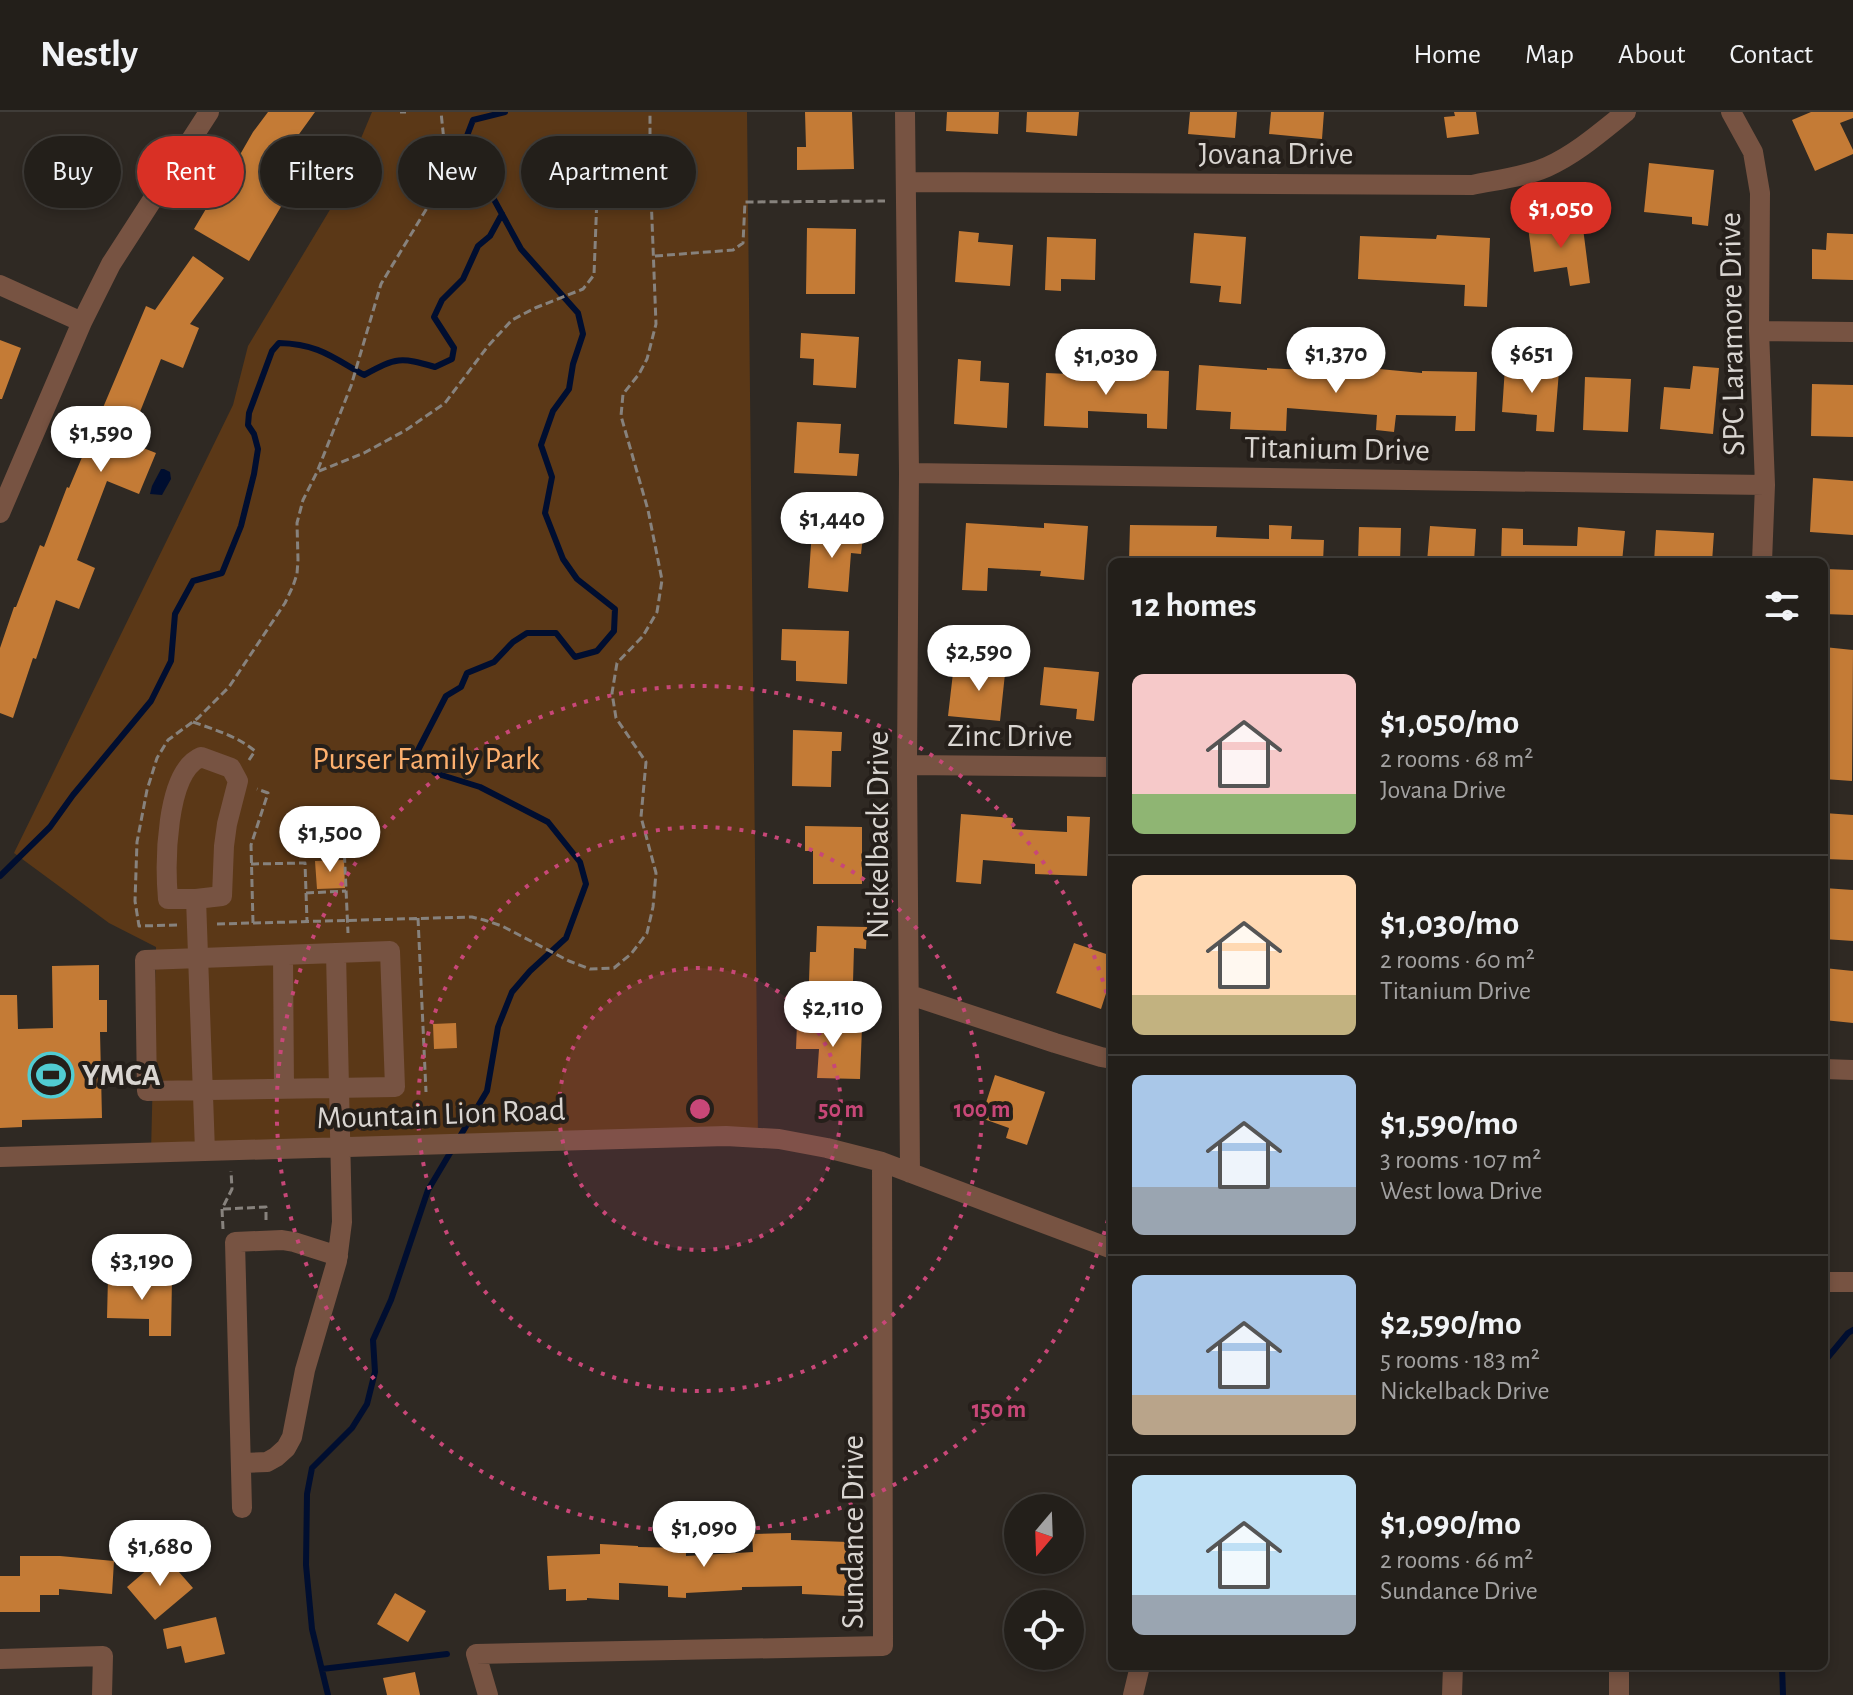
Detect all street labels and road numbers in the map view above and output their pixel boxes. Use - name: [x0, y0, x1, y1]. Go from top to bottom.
- street label: Jovana Drive: [1198, 138, 1354, 170]
- street label: SPC Laramore Drive: [1714, 212, 1750, 456]
- street label: Titanium Drive: [1244, 431, 1430, 467]
- street label: Zinc Drive: [947, 720, 1073, 752]
- street label: Nickelback Drive: [862, 731, 894, 939]
- street label: Mountain Lion Road: [316, 1094, 566, 1134]
- street label: Sundance Drive: [837, 1435, 869, 1629]

